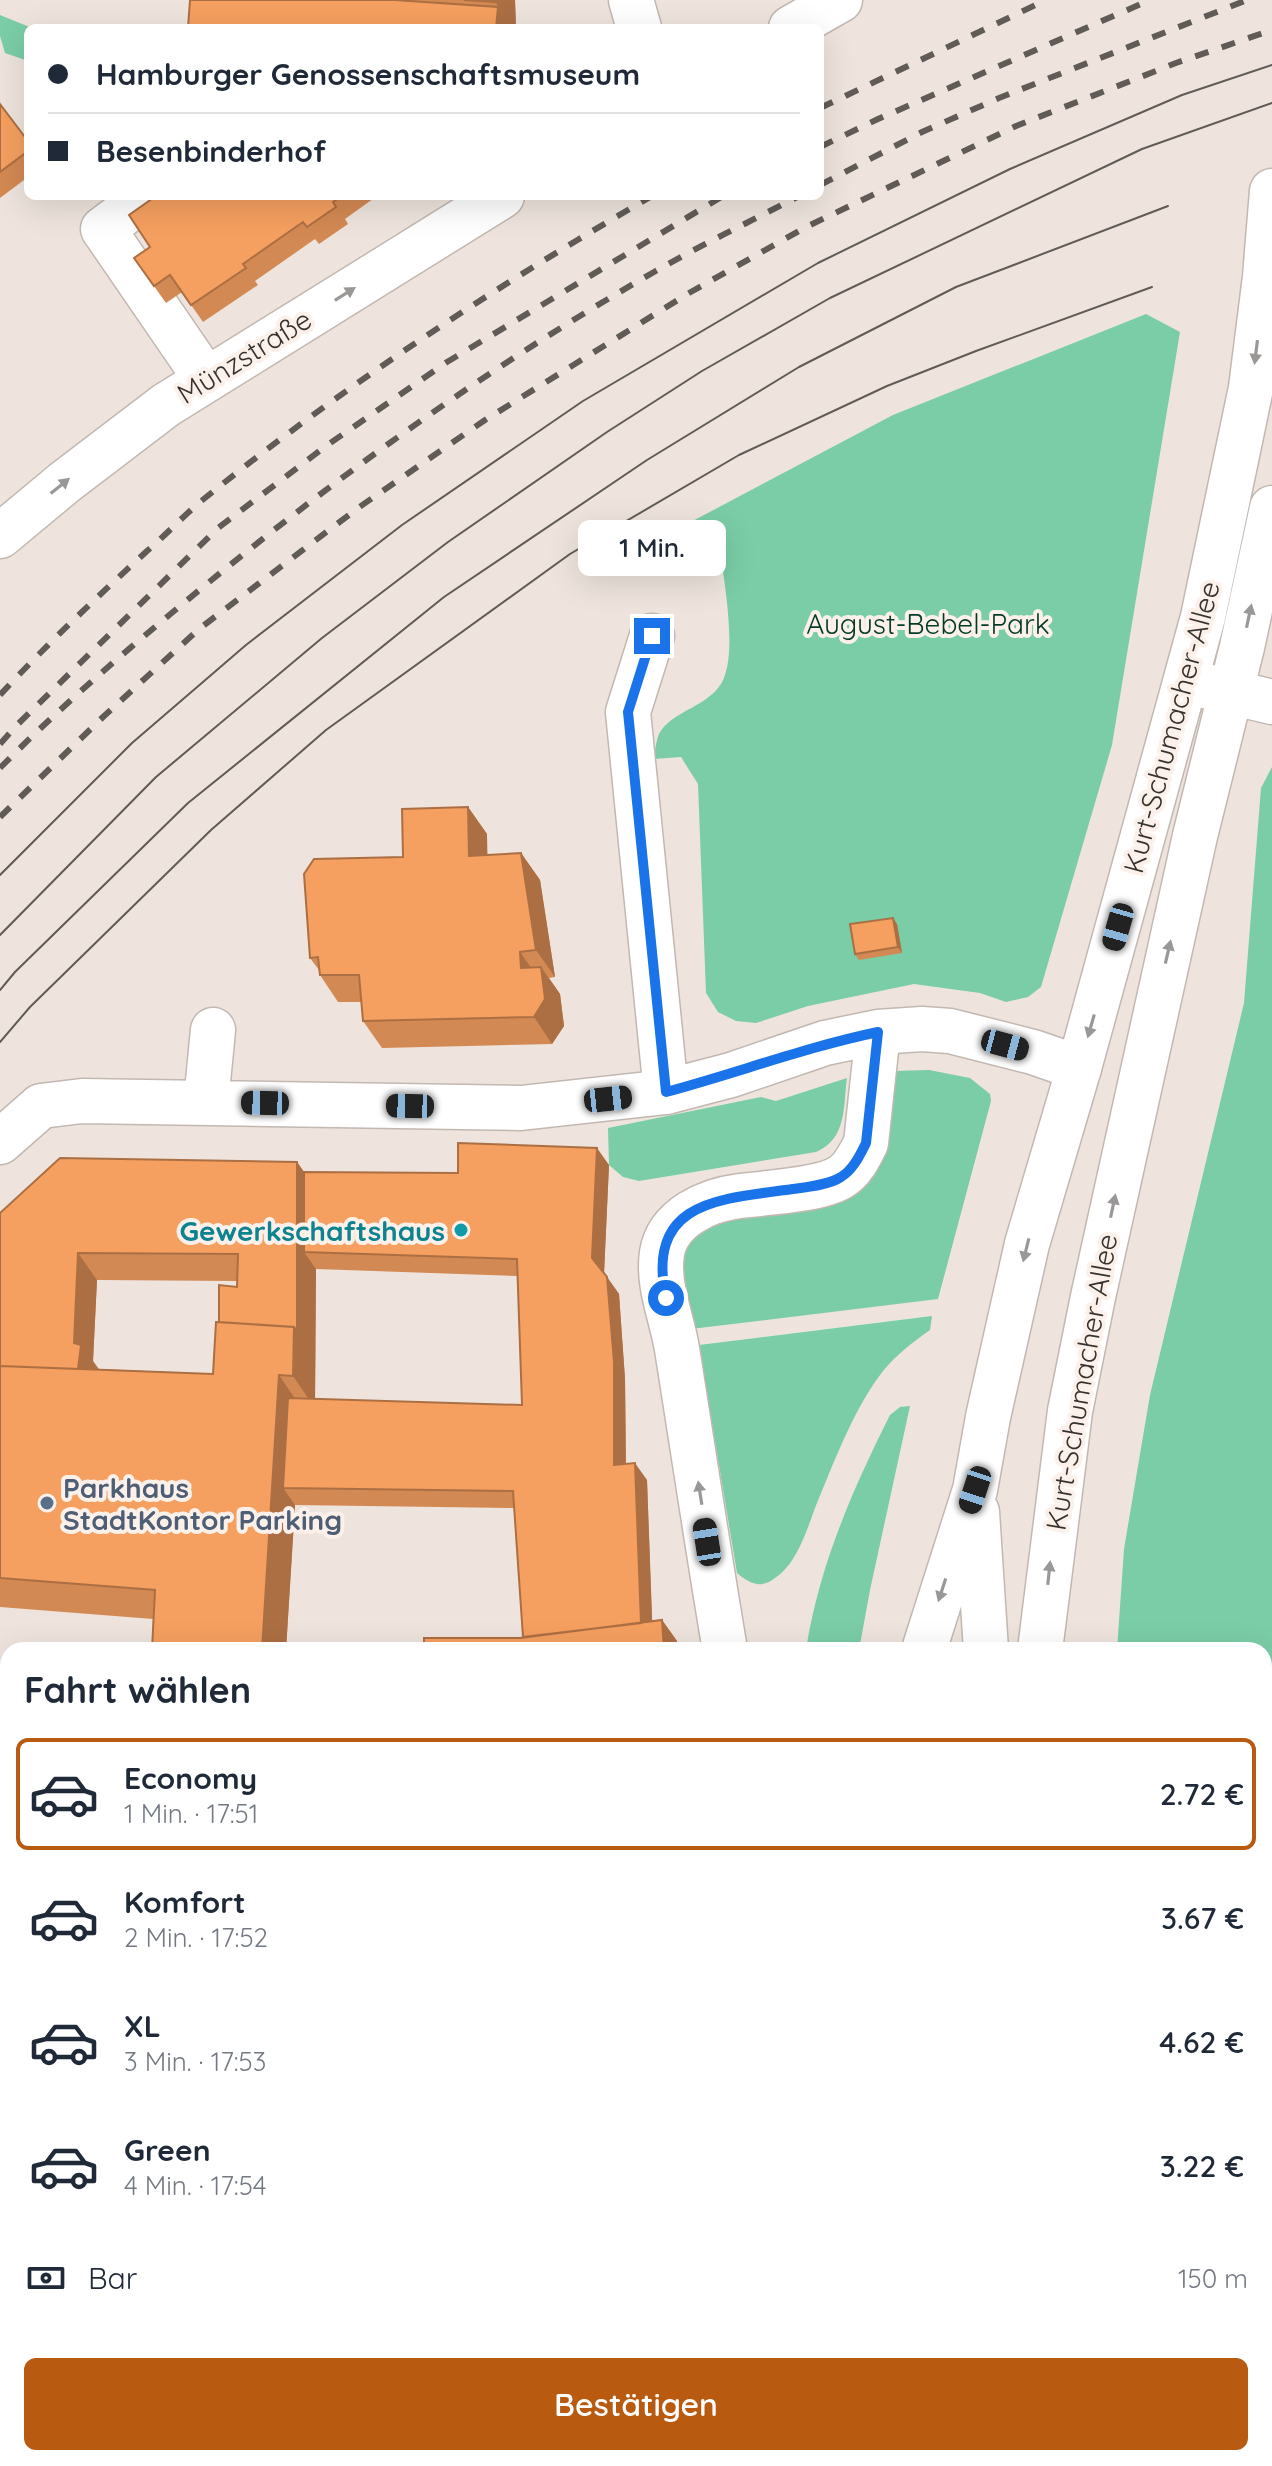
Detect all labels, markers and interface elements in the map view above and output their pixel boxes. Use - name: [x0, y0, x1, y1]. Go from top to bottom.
- text: Hamburger Genossenschaftsmuseum: [96, 55, 640, 93]
- text: Besenbinderhof: [96, 132, 326, 170]
- one-way arrow: [334, 287, 356, 301]
- street label: Münzstraße: [170, 301, 318, 411]
- one-way arrow: [1249, 340, 1262, 365]
- one-way arrow: [50, 478, 70, 495]
- callout: 1 Min.: [578, 520, 726, 576]
- text: 1 Min.: [619, 531, 685, 564]
- street label: Kurt-Schumacher-Allee: [1115, 577, 1227, 877]
- one-way arrow: [1243, 603, 1256, 628]
- park label: August-Bebel-Park: [806, 606, 1050, 641]
- route end: [634, 618, 670, 654]
- car: [1100, 901, 1136, 953]
- one-way arrow: [1162, 940, 1175, 965]
- one-way arrow: [1084, 1014, 1096, 1039]
- car: [979, 1027, 1031, 1063]
- car: [583, 1085, 633, 1113]
- car: [241, 1091, 289, 1115]
- car: [386, 1094, 434, 1118]
- one-way arrow: [1107, 1194, 1120, 1219]
- place label: Gewerkschaftshaus: [180, 1213, 445, 1248]
- marker: Gewerkschaftshaus: [452, 1221, 470, 1239]
- street label: Kurt-Schumacher-Allee: [1038, 1231, 1124, 1533]
- one-way arrow: [1019, 1238, 1032, 1263]
- route start: [648, 1280, 684, 1316]
- car: [956, 1463, 994, 1517]
- place label: Parkhaus StadtKontor Parking: [63, 1470, 342, 1537]
- one-way arrow: [693, 1481, 705, 1506]
- marker: Parkhaus StadtKontor Parking: [38, 1494, 56, 1512]
- car: [691, 1516, 723, 1568]
- one-way arrow: [1043, 1560, 1056, 1585]
- one-way arrow: [935, 1579, 948, 1603]
- text: Fahrt wählen: [24, 1667, 251, 1712]
- icon: car: [28, 1758, 100, 1830]
- text: Economy: [124, 1759, 257, 1797]
- text: 2.72 €: [1160, 1775, 1244, 1813]
- text: 1 Min. · 17:51: [124, 1797, 258, 1830]
- icon: car: [28, 1882, 100, 1954]
- text: Komfort: [124, 1883, 246, 1921]
- text: 3.67 €: [1161, 1899, 1244, 1937]
- text: 2 Min. · 17:52: [124, 1921, 268, 1954]
- icon: car: [28, 2006, 100, 2078]
- text: XL: [124, 2007, 161, 2045]
- text: 4.62 €: [1159, 2023, 1244, 2061]
- text: 3 Min. · 17:53: [124, 2045, 266, 2078]
- icon: car: [28, 2130, 100, 2202]
- text: Green: [124, 2131, 211, 2169]
- text: 3.22 €: [1160, 2147, 1244, 2185]
- text: 4 Min. · 17:54: [124, 2169, 267, 2202]
- icon: cash: [24, 2256, 68, 2300]
- text: Bar: [88, 2259, 137, 2297]
- text: 150 m: [1178, 2262, 1248, 2295]
- button: Bestätigen: [24, 2358, 1248, 2450]

